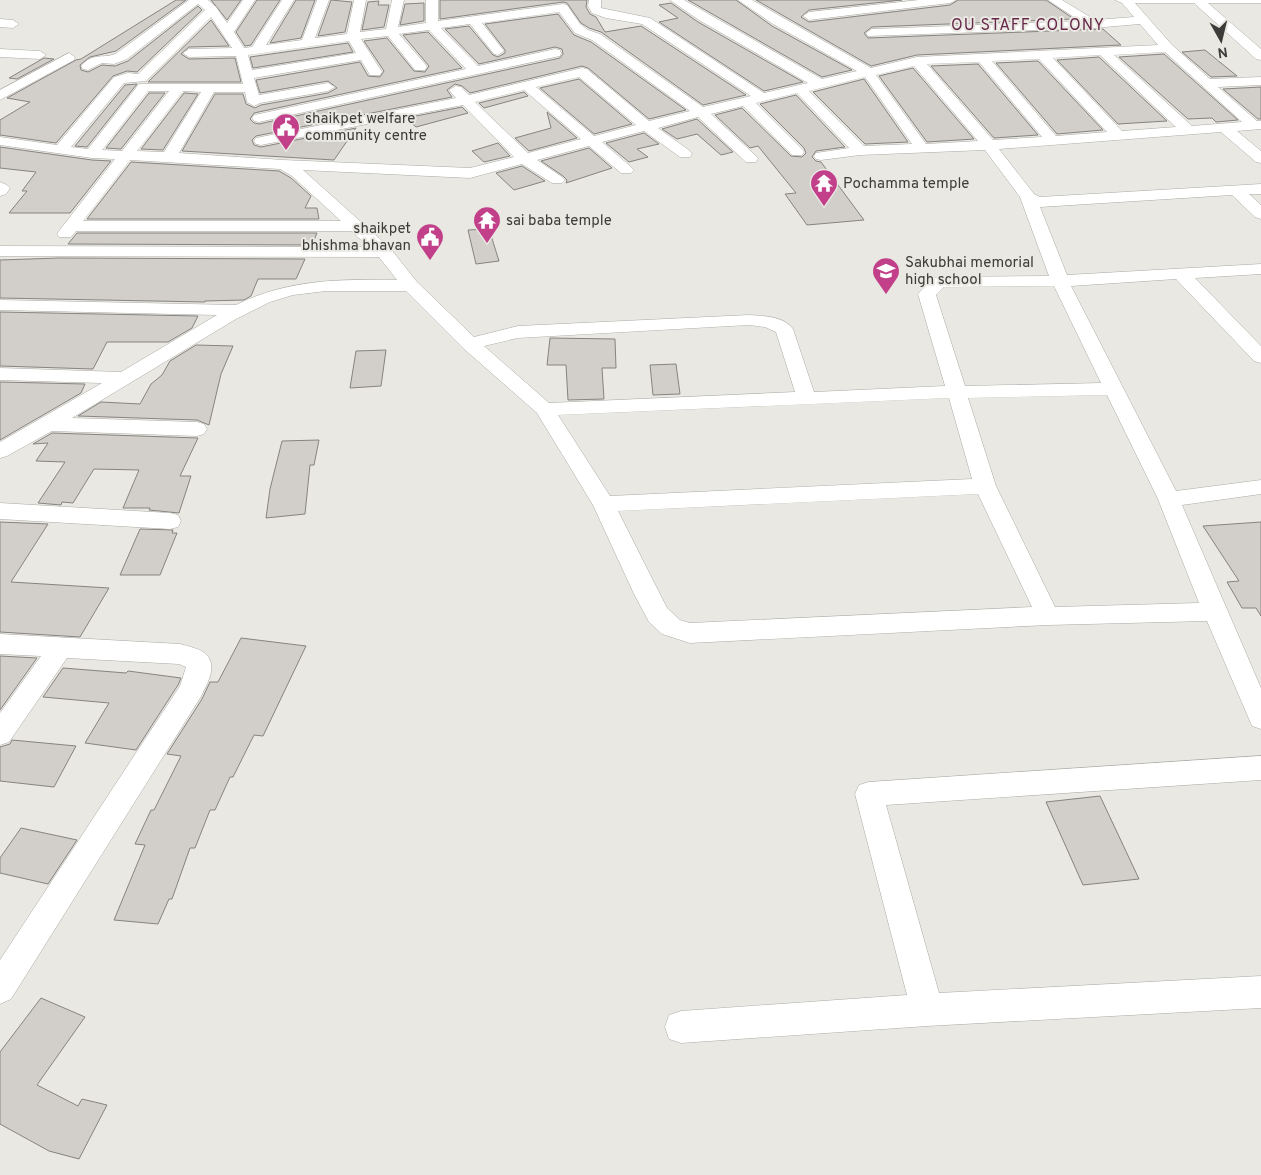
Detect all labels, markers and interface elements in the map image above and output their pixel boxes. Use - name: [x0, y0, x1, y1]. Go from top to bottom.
- north arrow: [1196, 15, 1246, 65]
- district label: OU STAFF COLONY: [951, 16, 1105, 36]
- text: N: [1216, 42, 1229, 61]
- place label: shaikpet welfare community centre: [305, 110, 427, 146]
- public building icon: shaikpet welfare community centre: [271, 112, 301, 151]
- temple icon: Pochamma temple: [809, 168, 839, 207]
- place label: Pochamma temple: [843, 175, 969, 194]
- temple icon: sai baba temple: [472, 205, 502, 244]
- place label: sai baba temple: [506, 212, 612, 231]
- place label: shaikpet bhishma bhavan: [302, 220, 411, 256]
- public building icon: shaikpet bhishma bhavan: [415, 222, 445, 261]
- place label: Sakubhai memorial high school: [905, 254, 1034, 290]
- school or university icon: Sakubhai memorial high school: [871, 256, 901, 295]

